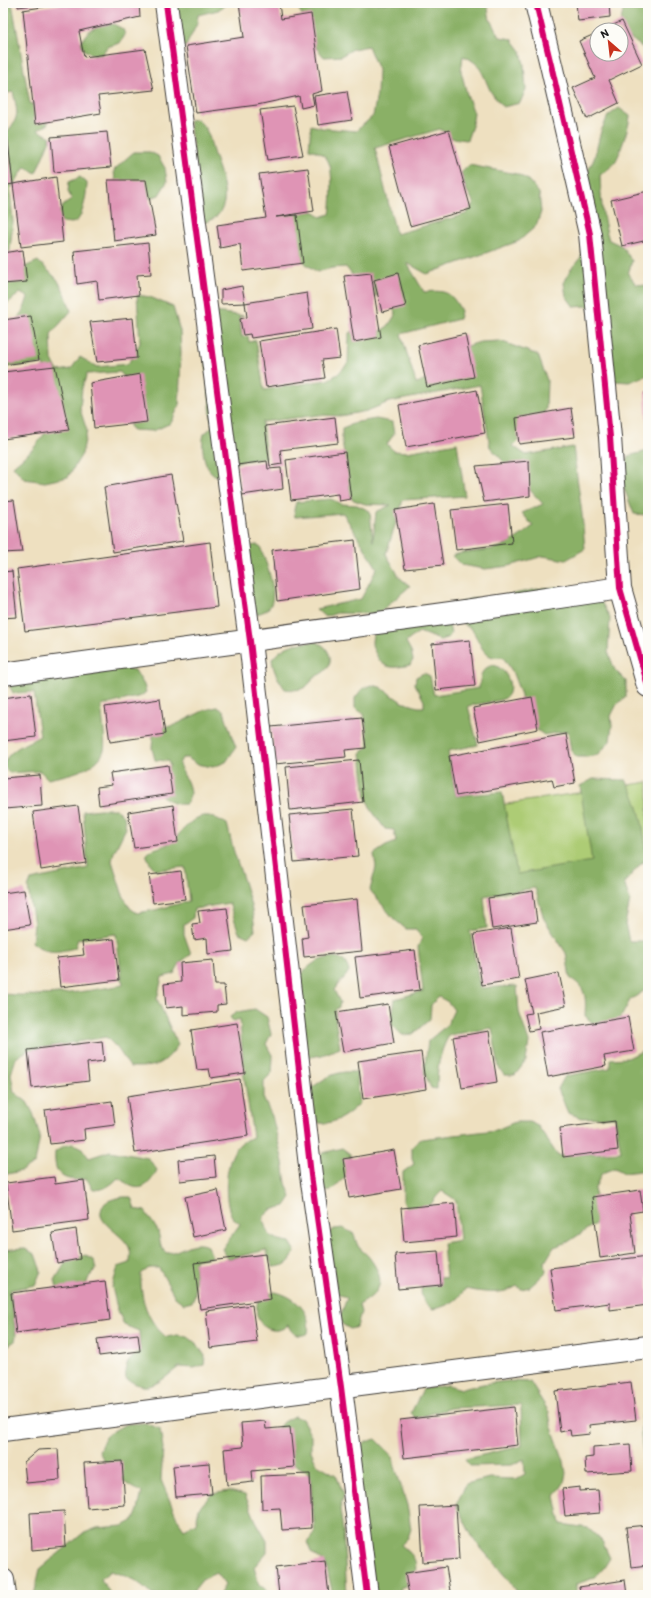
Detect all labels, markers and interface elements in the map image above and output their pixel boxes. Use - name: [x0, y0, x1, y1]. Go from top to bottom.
- north arrow: [589, 22, 629, 62]
- text: N: [598, 26, 611, 41]

